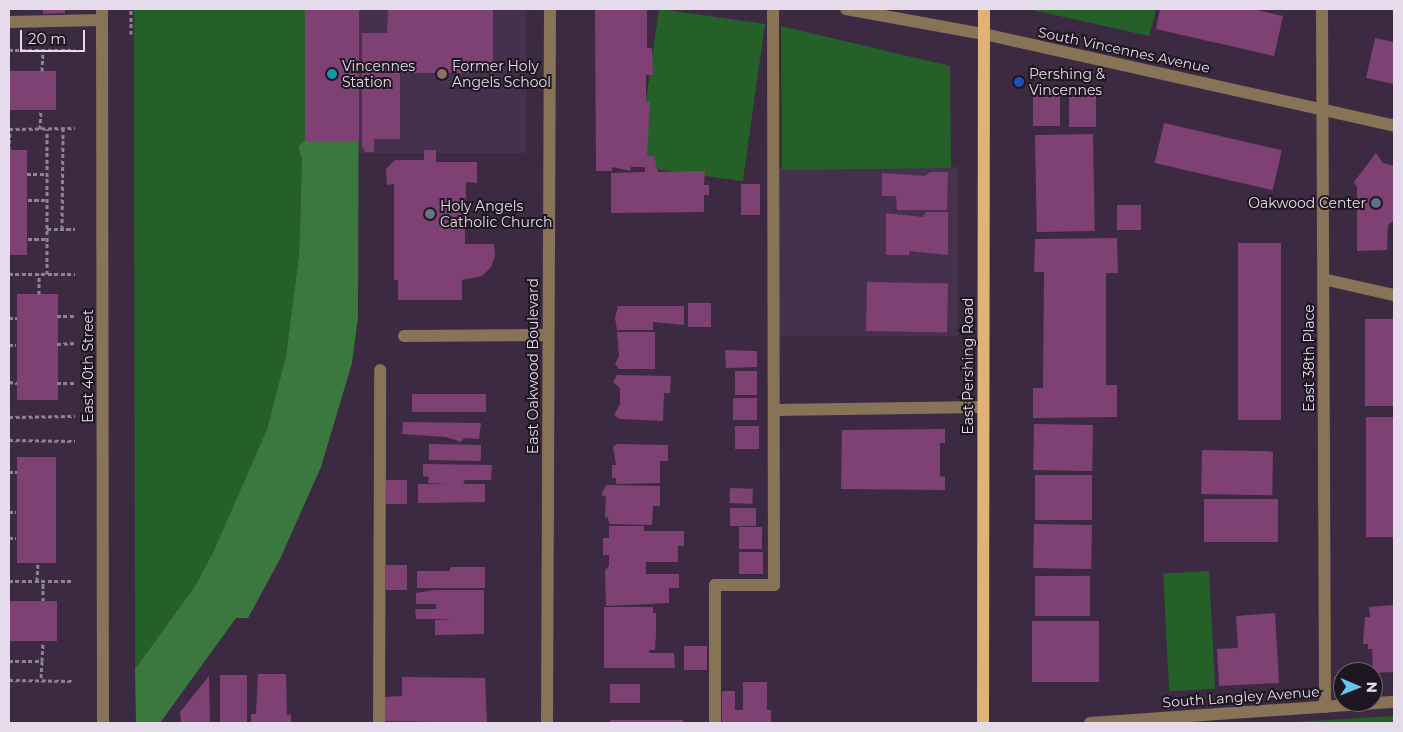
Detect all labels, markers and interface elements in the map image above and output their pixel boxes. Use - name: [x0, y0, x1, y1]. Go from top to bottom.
- scale bar: [22, 20, 88, 52]
- street label: South Vincennes Avenue: [1037, 24, 1211, 76]
- text: 20 m: [28, 29, 66, 48]
- place label: Vincennes Station: [342, 58, 415, 90]
- place label: Former Holy Angels School: [452, 58, 551, 90]
- place label: Pershing & Vincennes: [1029, 66, 1105, 98]
- marker: Vincennes Station: [326, 68, 338, 80]
- marker: Former Holy Angels School: [436, 68, 448, 80]
- marker: Pershing & Vincennes: [1013, 76, 1025, 88]
- place label: Oakwood Center: [1248, 195, 1366, 211]
- marker: Oakwood Center: [1370, 197, 1382, 209]
- place label: Holy Angels Catholic Church: [440, 198, 553, 230]
- marker: Holy Angels Catholic Church: [424, 208, 436, 220]
- street label: East Oakwood Boulevard: [525, 278, 541, 454]
- street label: East Pershing Road: [960, 297, 976, 435]
- street label: East 38th Place: [1301, 304, 1317, 412]
- street label: East 40th Street: [80, 309, 96, 423]
- north arrow: [1333, 662, 1383, 712]
- text: N: [1363, 681, 1381, 693]
- street label: South Langley Avenue: [1162, 683, 1320, 711]

